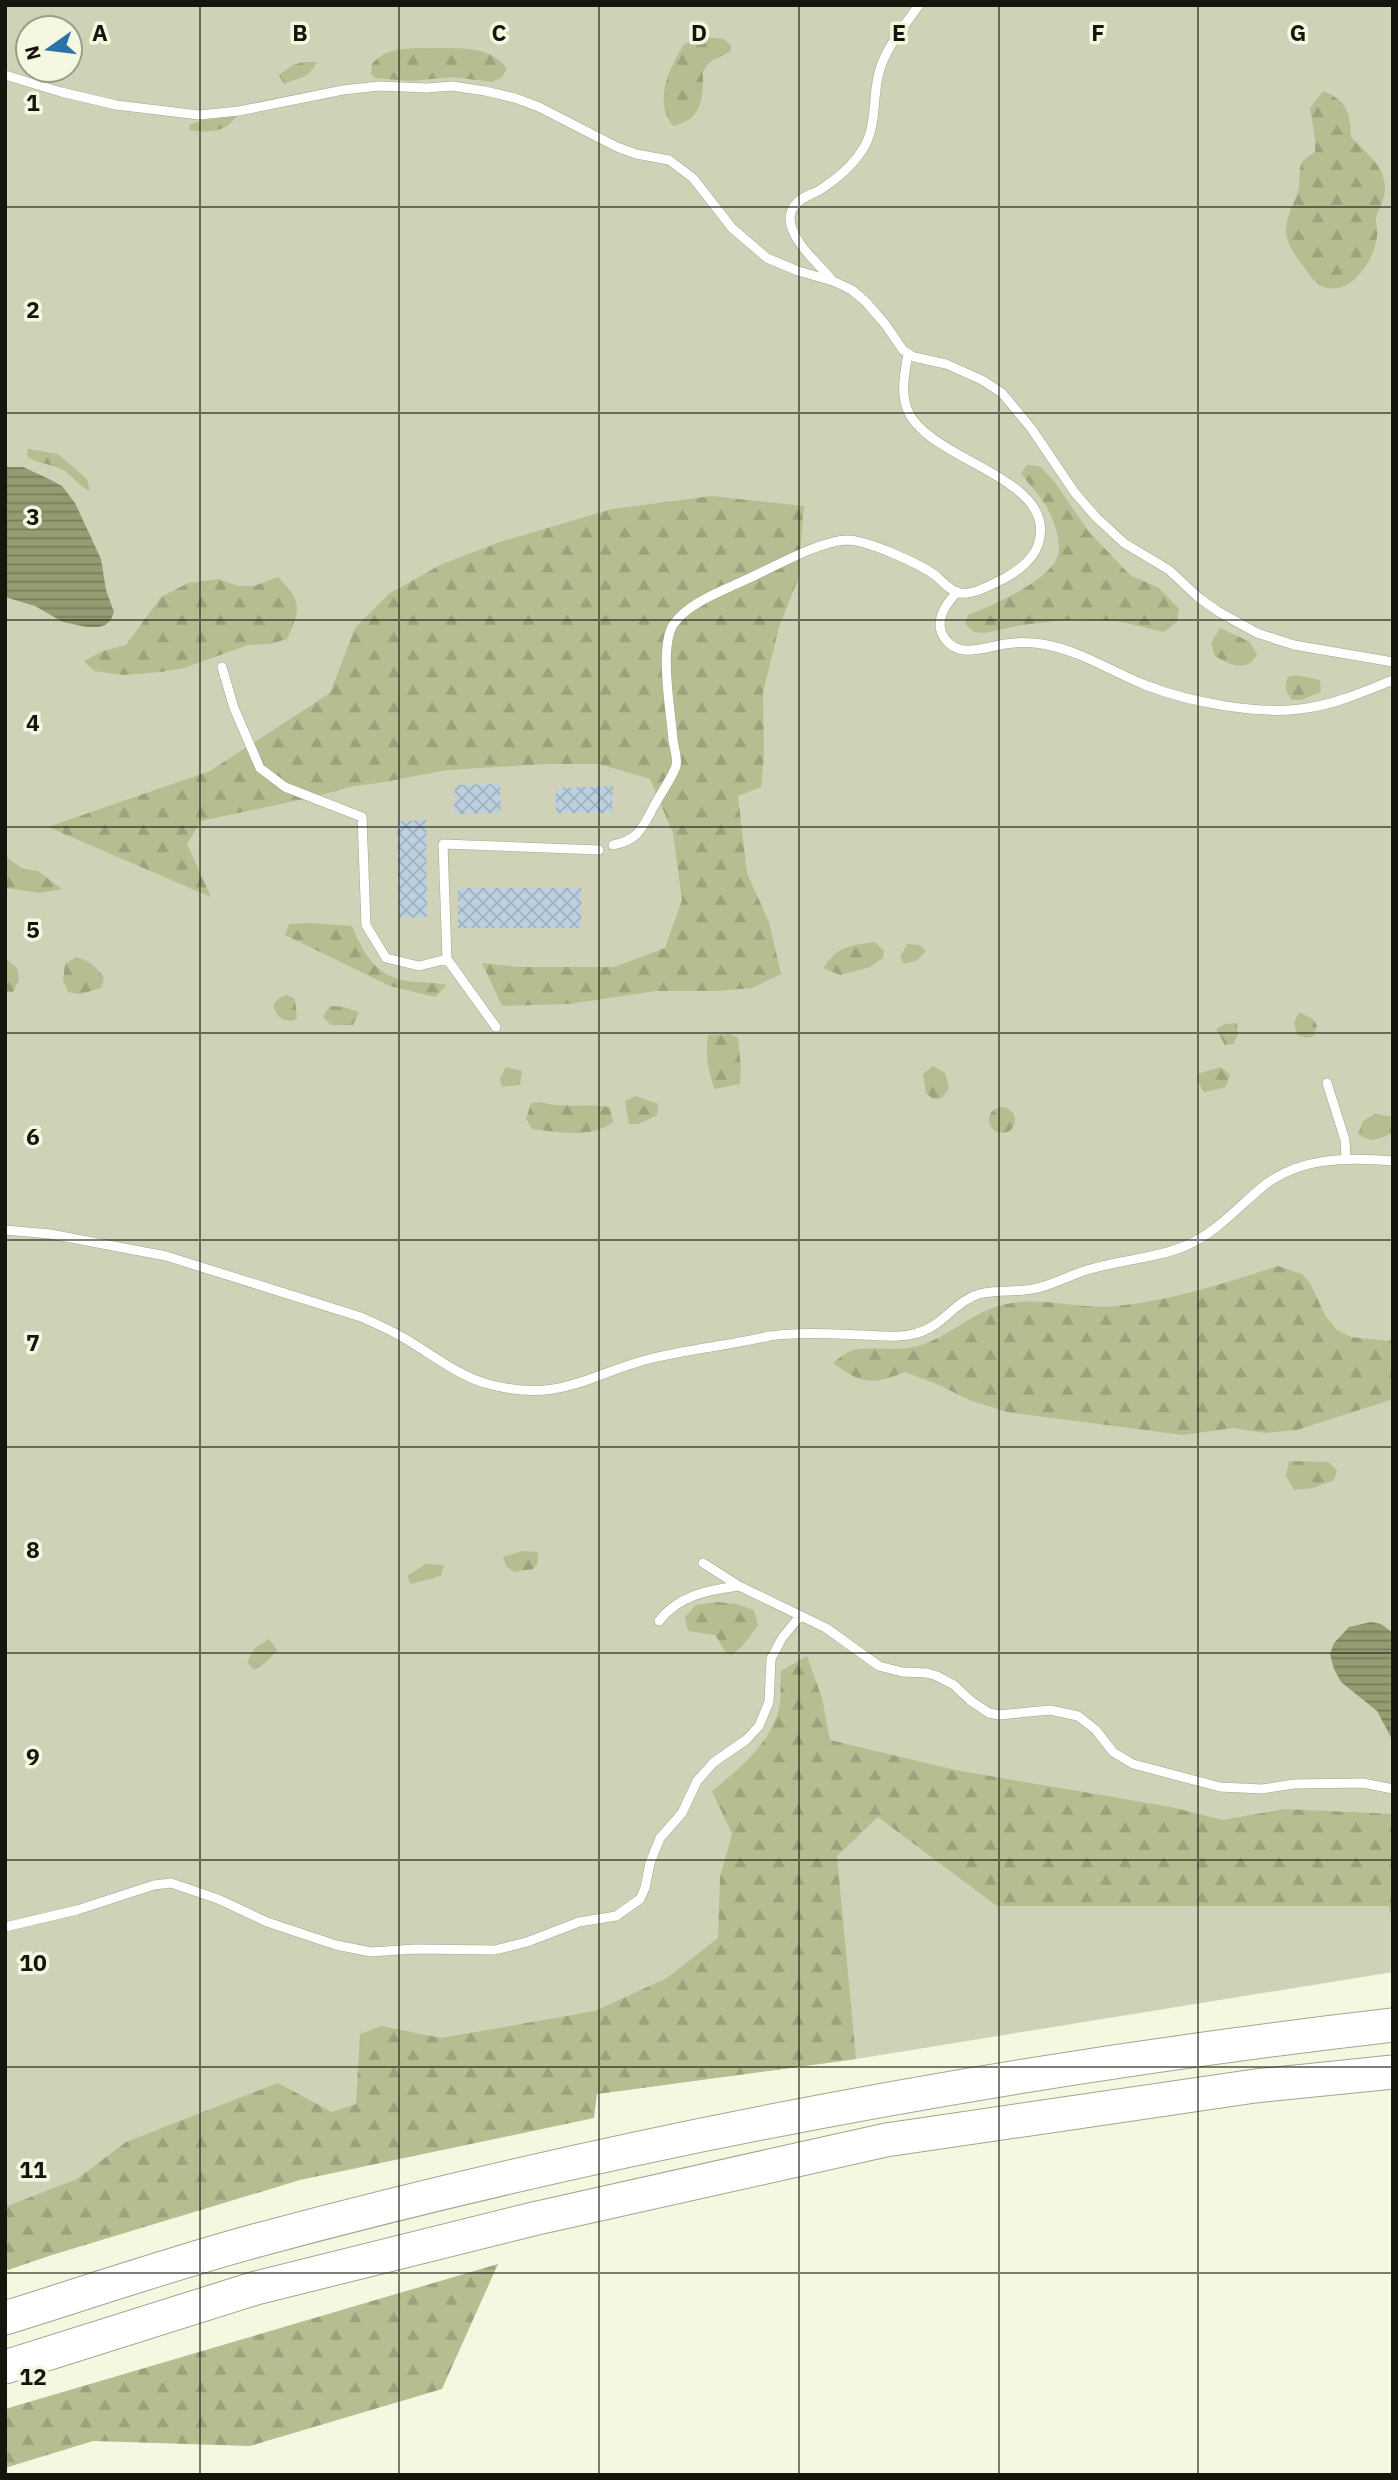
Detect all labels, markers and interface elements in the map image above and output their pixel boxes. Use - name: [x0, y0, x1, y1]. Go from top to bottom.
- north arrow: [14, 14, 84, 84]
- text: A: [92, 17, 108, 47]
- text: B: [292, 17, 308, 47]
- text: C: [492, 17, 507, 47]
- text: D: [691, 17, 707, 47]
- text: E: [892, 17, 906, 47]
- text: F: [1091, 17, 1105, 47]
- text: G: [1290, 17, 1306, 47]
- text: N: [19, 44, 46, 63]
- text: 1: [26, 87, 40, 117]
- text: 2: [26, 294, 40, 324]
- text: 3: [26, 501, 40, 531]
- text: 4: [26, 707, 40, 737]
- text: 5: [26, 914, 40, 944]
- text: 6: [26, 1121, 40, 1151]
- text: 7: [26, 1327, 40, 1357]
- text: 8: [26, 1534, 40, 1564]
- text: 9: [26, 1741, 40, 1771]
- text: 10: [19, 1947, 47, 1977]
- text: 11: [19, 2154, 47, 2184]
- text: 12: [19, 2361, 47, 2391]

